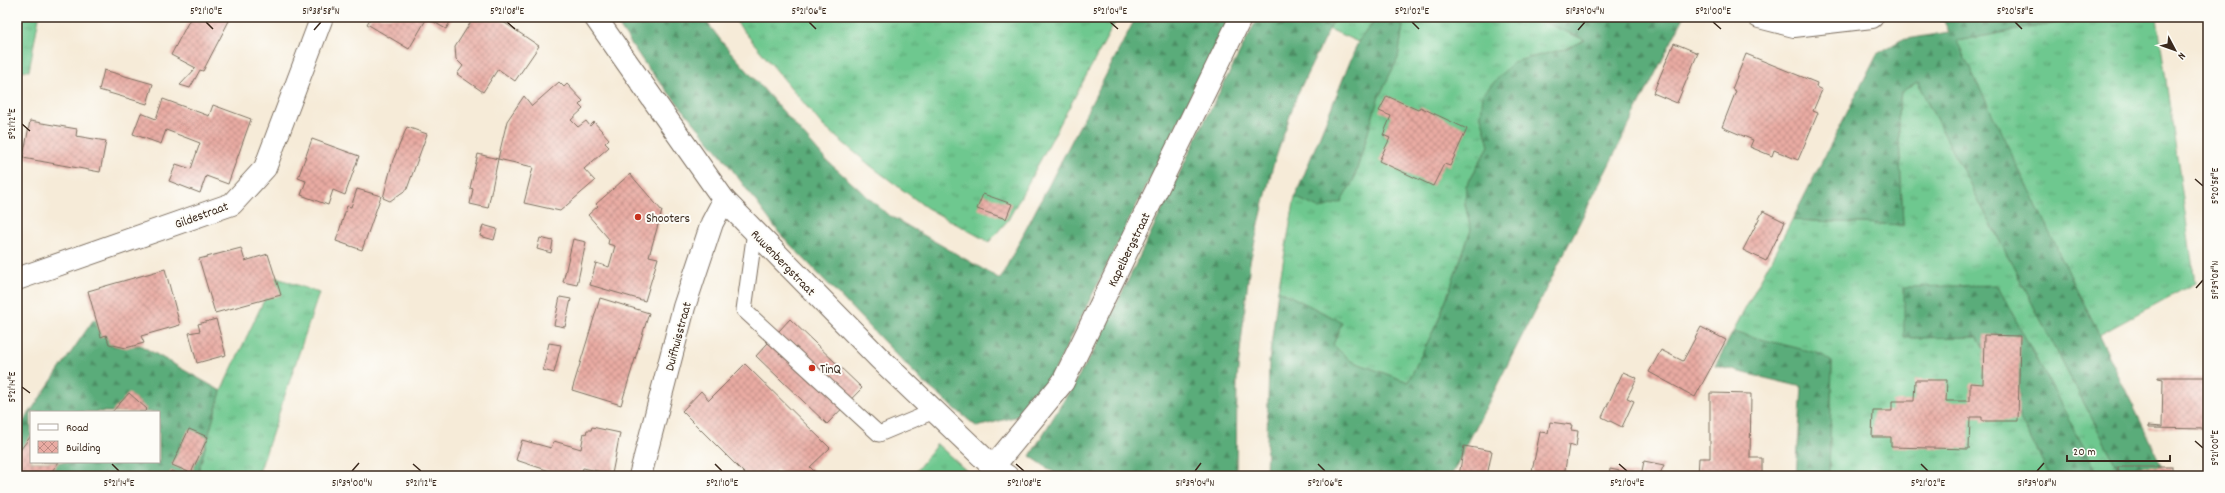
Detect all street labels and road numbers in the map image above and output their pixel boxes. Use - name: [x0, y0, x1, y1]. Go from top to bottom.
- street label: Gildestraat: [172, 198, 232, 235]
- street label: Kapelbergstraat: [1104, 209, 1157, 291]
- street label: Ruwenbergstraat: [746, 226, 819, 301]
- street label: Duifhuisstraat: [661, 300, 698, 373]

